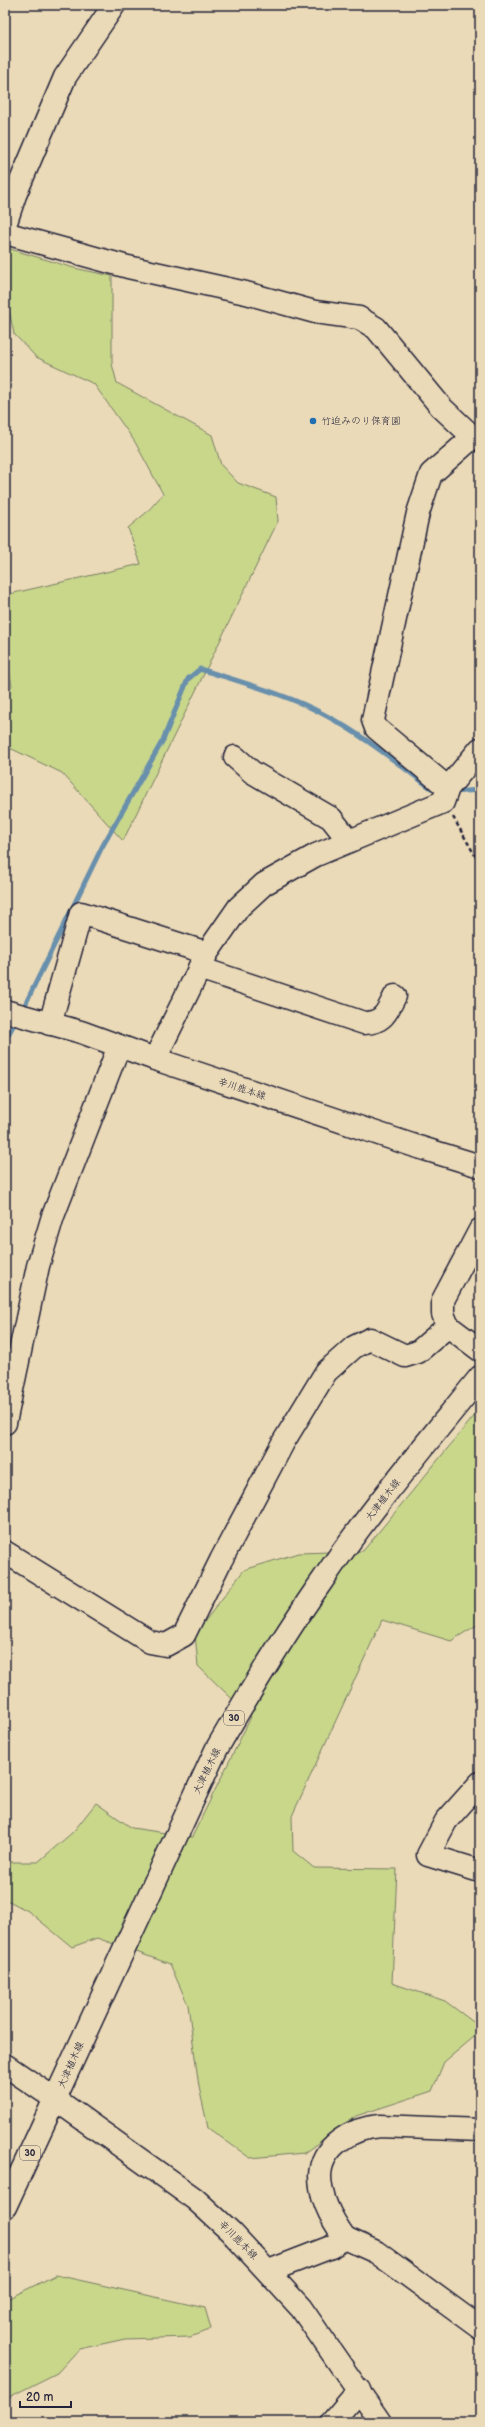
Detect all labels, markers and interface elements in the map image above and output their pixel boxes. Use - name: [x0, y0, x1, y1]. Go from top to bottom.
- place label: 竹迫みのり保育園: [321, 415, 401, 427]
- marker: 竹迫みのり保育園: [308, 416, 318, 426]
- street label: 辛川鹿本線: [216, 1076, 268, 1102]
- street label: 大津植木線: [363, 1477, 403, 1523]
- road number: 30: [224, 1711, 244, 1725]
- street label: 大津植木線: [191, 1746, 223, 1796]
- street label: 大津植木線: [55, 2040, 87, 2090]
- road number: 30: [20, 2146, 40, 2160]
- street label: 辛川鹿本線: [216, 2218, 260, 2262]
- scale bar: [20, 2383, 71, 2409]
- text: 20 m: [26, 2390, 53, 2405]

